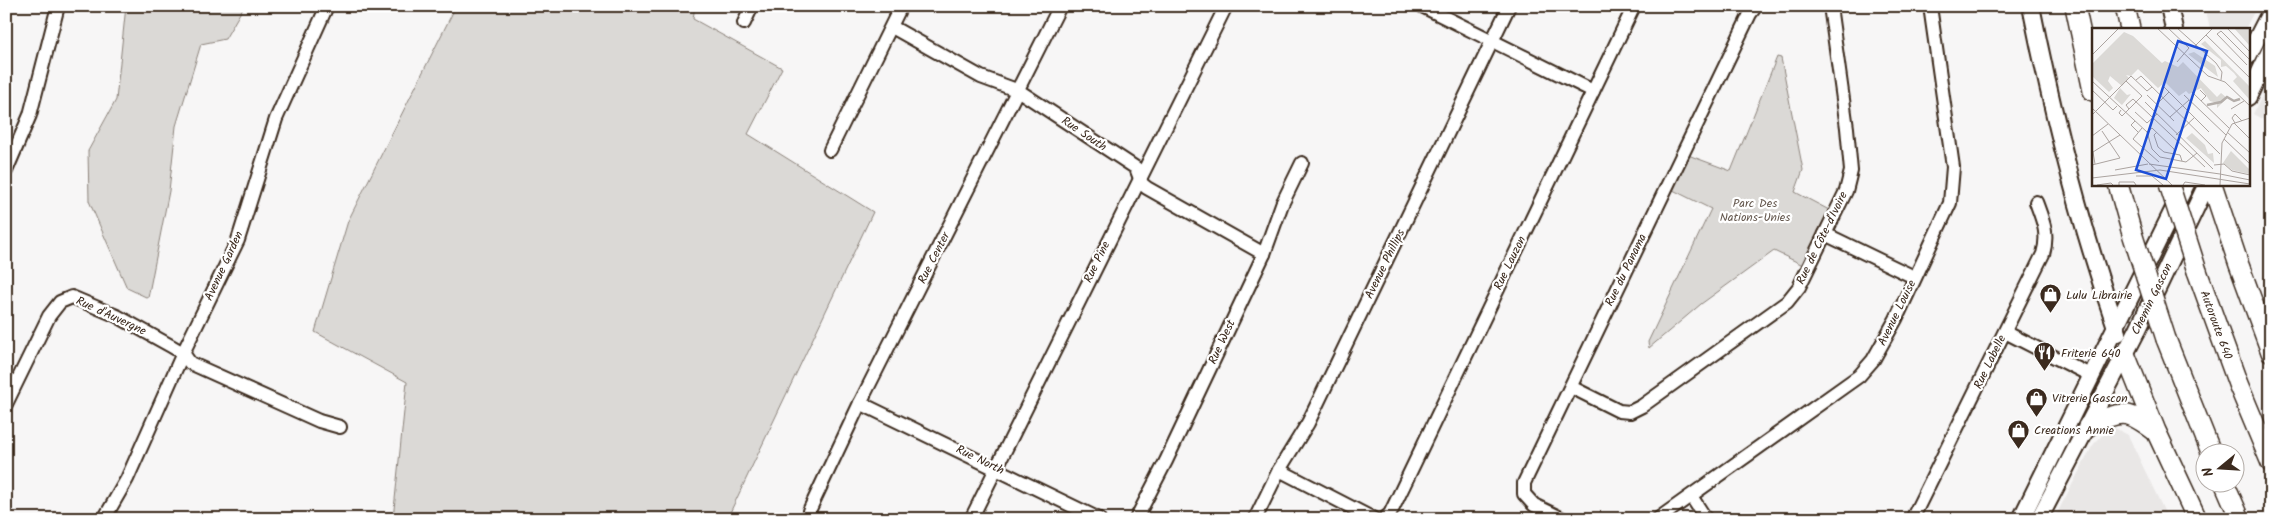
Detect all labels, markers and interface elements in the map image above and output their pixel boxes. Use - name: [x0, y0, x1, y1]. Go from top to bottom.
- inset map: [2092, 28, 2250, 185]
- street label: Rue South: [1057, 112, 1111, 156]
- street label: Rue de Côte-d'Ivoire: [1791, 188, 1853, 288]
- park label: Parc Des Nations-Unies: [1720, 194, 1790, 227]
- street label: Avenue Phillips: [1360, 226, 1410, 302]
- street label: Avenue Garden: [200, 228, 248, 304]
- street label: Rue Center: [913, 228, 956, 287]
- street label: Rue du Panama: [1600, 230, 1652, 310]
- street label: Rue Lauzon: [1489, 233, 1531, 293]
- street label: Rue Pine: [1079, 237, 1115, 286]
- street label: Chemin Gascon: [2126, 260, 2178, 338]
- street label: Avenue Louise: [1873, 276, 1921, 349]
- shop icon: Lulu Librairie: [2038, 283, 2062, 314]
- place label: Lulu Librairie: [2066, 286, 2133, 305]
- street label: Autoroute 640: [2195, 288, 2237, 362]
- street label: Rue d'Auvergne: [73, 291, 150, 341]
- street label: Rue West: [1203, 316, 1241, 368]
- street label: Rue Labelle: [1969, 331, 2012, 392]
- restaurant icon: Friterie 640: [2033, 341, 2057, 372]
- place label: Friterie 640: [2061, 344, 2120, 363]
- shop icon: Vitrerie Gascon: [2024, 386, 2048, 417]
- place label: Vitrerie Gascon: [2052, 389, 2128, 408]
- shop icon: Creations Annie: [2006, 418, 2030, 449]
- place label: Creations Annie: [2034, 421, 2114, 440]
- street label: Rue North: [953, 440, 1007, 480]
- north arrow: [2194, 442, 2244, 492]
- text: N: [2197, 464, 2220, 479]

